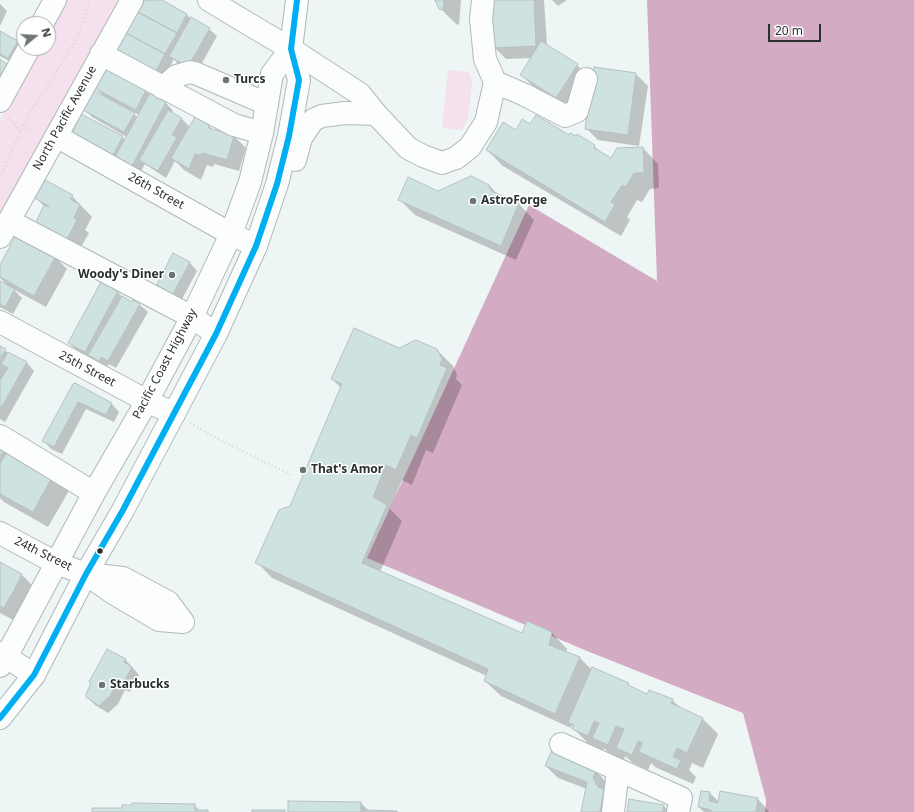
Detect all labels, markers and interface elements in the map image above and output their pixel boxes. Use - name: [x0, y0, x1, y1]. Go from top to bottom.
- north arrow: [16, 16, 56, 56]
- scale bar: [770, 16, 823, 42]
- text: 20 m: [775, 22, 803, 39]
- text: N: [38, 26, 55, 39]
- street label: North Pacific Avenue: [30, 63, 100, 173]
- place label: Turcs: [234, 73, 265, 87]
- marker: Turcs: [221, 75, 231, 85]
- street label: 26th Street: [125, 170, 187, 212]
- place label: AstroForge: [481, 194, 547, 208]
- marker: AstroForge: [468, 196, 478, 206]
- place label: Woody's Diner: [78, 268, 164, 282]
- marker: Woody's Diner: [167, 270, 177, 280]
- street label: Pacific Coast Highway: [130, 306, 200, 422]
- street label: 25th Street: [56, 348, 118, 390]
- place label: That's Amor: [311, 463, 383, 477]
- marker: That's Amor: [298, 465, 308, 475]
- street label: 24th Street: [12, 534, 74, 574]
- unlabelled marker: [95, 546, 105, 556]
- place label: Starbucks: [110, 678, 169, 692]
- marker: Starbucks: [97, 680, 107, 690]

